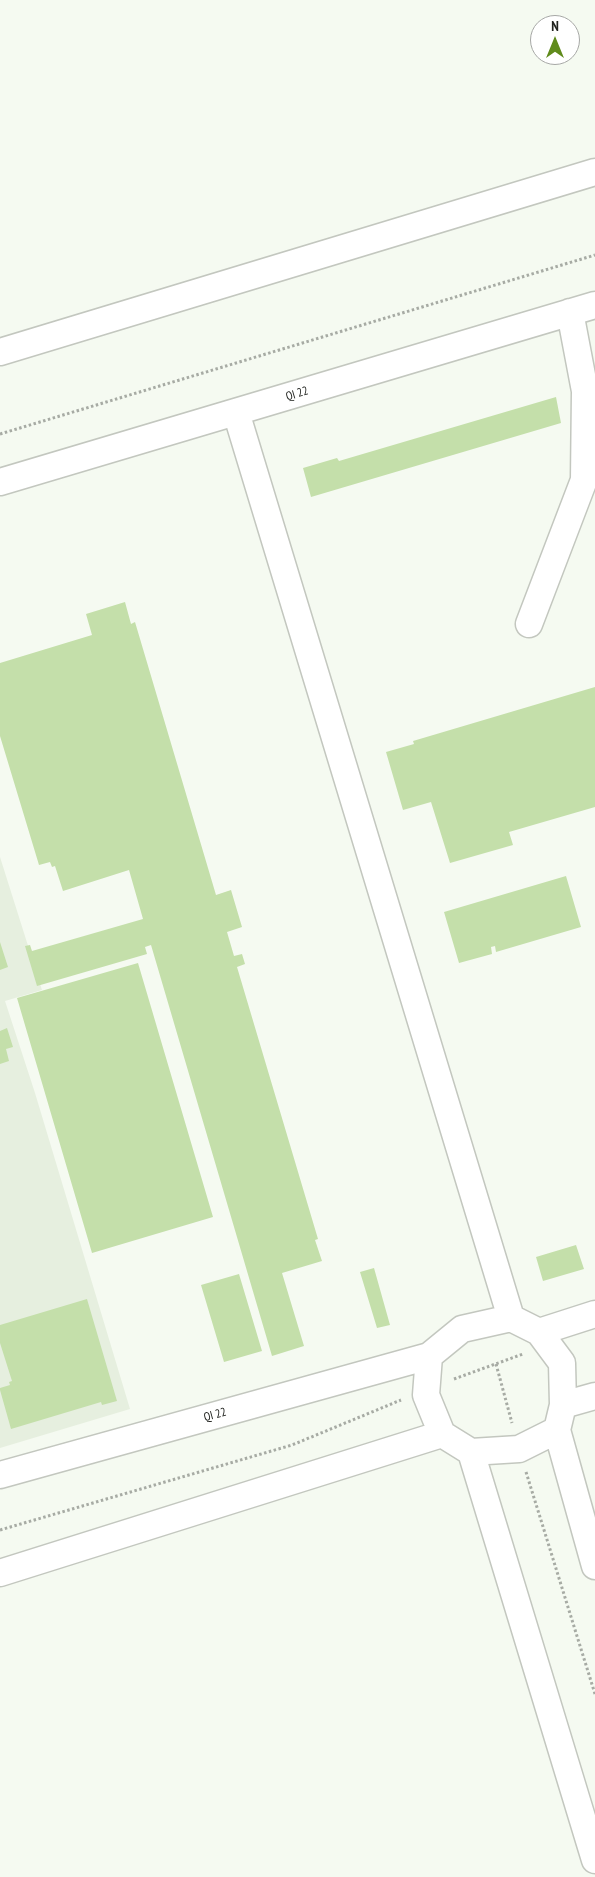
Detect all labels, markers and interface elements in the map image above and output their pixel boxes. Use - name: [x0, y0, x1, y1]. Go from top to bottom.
- north arrow: [530, 15, 580, 65]
- text: N: [551, 17, 559, 35]
- street label: QI 22: [284, 384, 310, 404]
- street label: QI 22: [202, 1405, 228, 1425]

